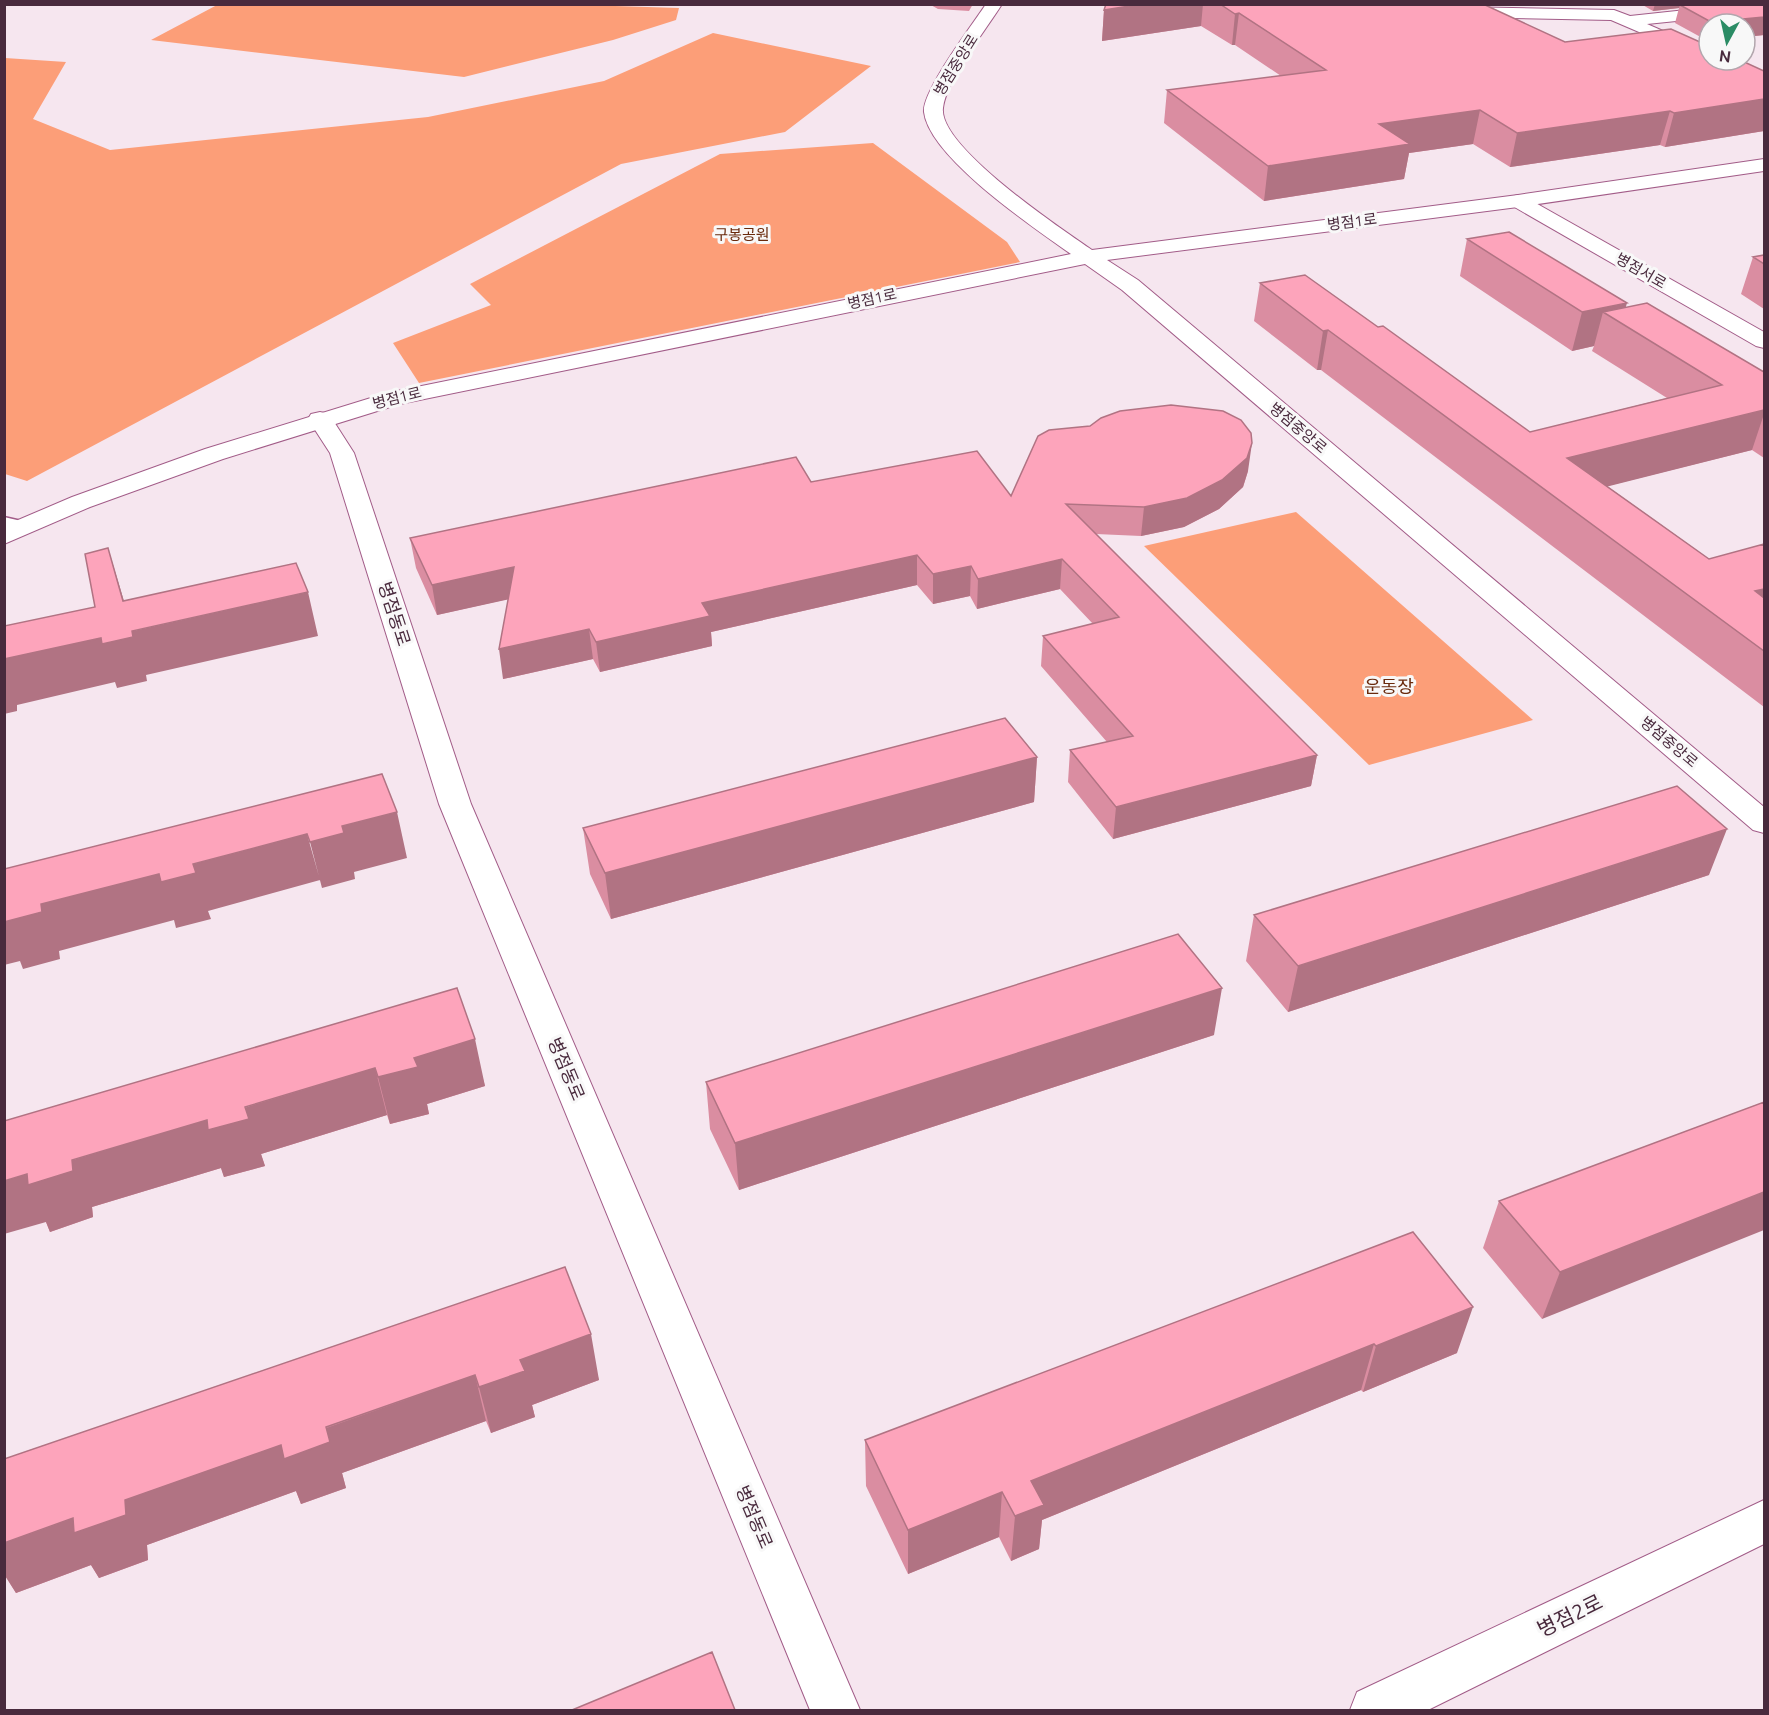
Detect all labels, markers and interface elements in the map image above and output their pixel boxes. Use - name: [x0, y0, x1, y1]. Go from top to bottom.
- north arrow: [1697, 12, 1757, 72]
- street label: 병점중앙로: [930, 31, 981, 99]
- text: N: [1718, 47, 1732, 67]
- street label: 병점1로: [1326, 210, 1378, 233]
- park label: 구봉공원: [714, 226, 770, 243]
- street label: 병점서로: [1613, 249, 1669, 292]
- street label: 병점1로: [846, 285, 898, 312]
- street label: 병점1로: [371, 383, 423, 412]
- street label: 병점중앙로: [1266, 399, 1330, 456]
- street label: 병점동로: [375, 579, 415, 648]
- park label: 운동장: [1364, 676, 1414, 696]
- street label: 병점중앙로: [1637, 713, 1701, 770]
- street label: 병점동로: [545, 1034, 589, 1103]
- street label: 병점동로: [733, 1482, 777, 1551]
- street label: 병점2로: [1533, 1589, 1606, 1641]

